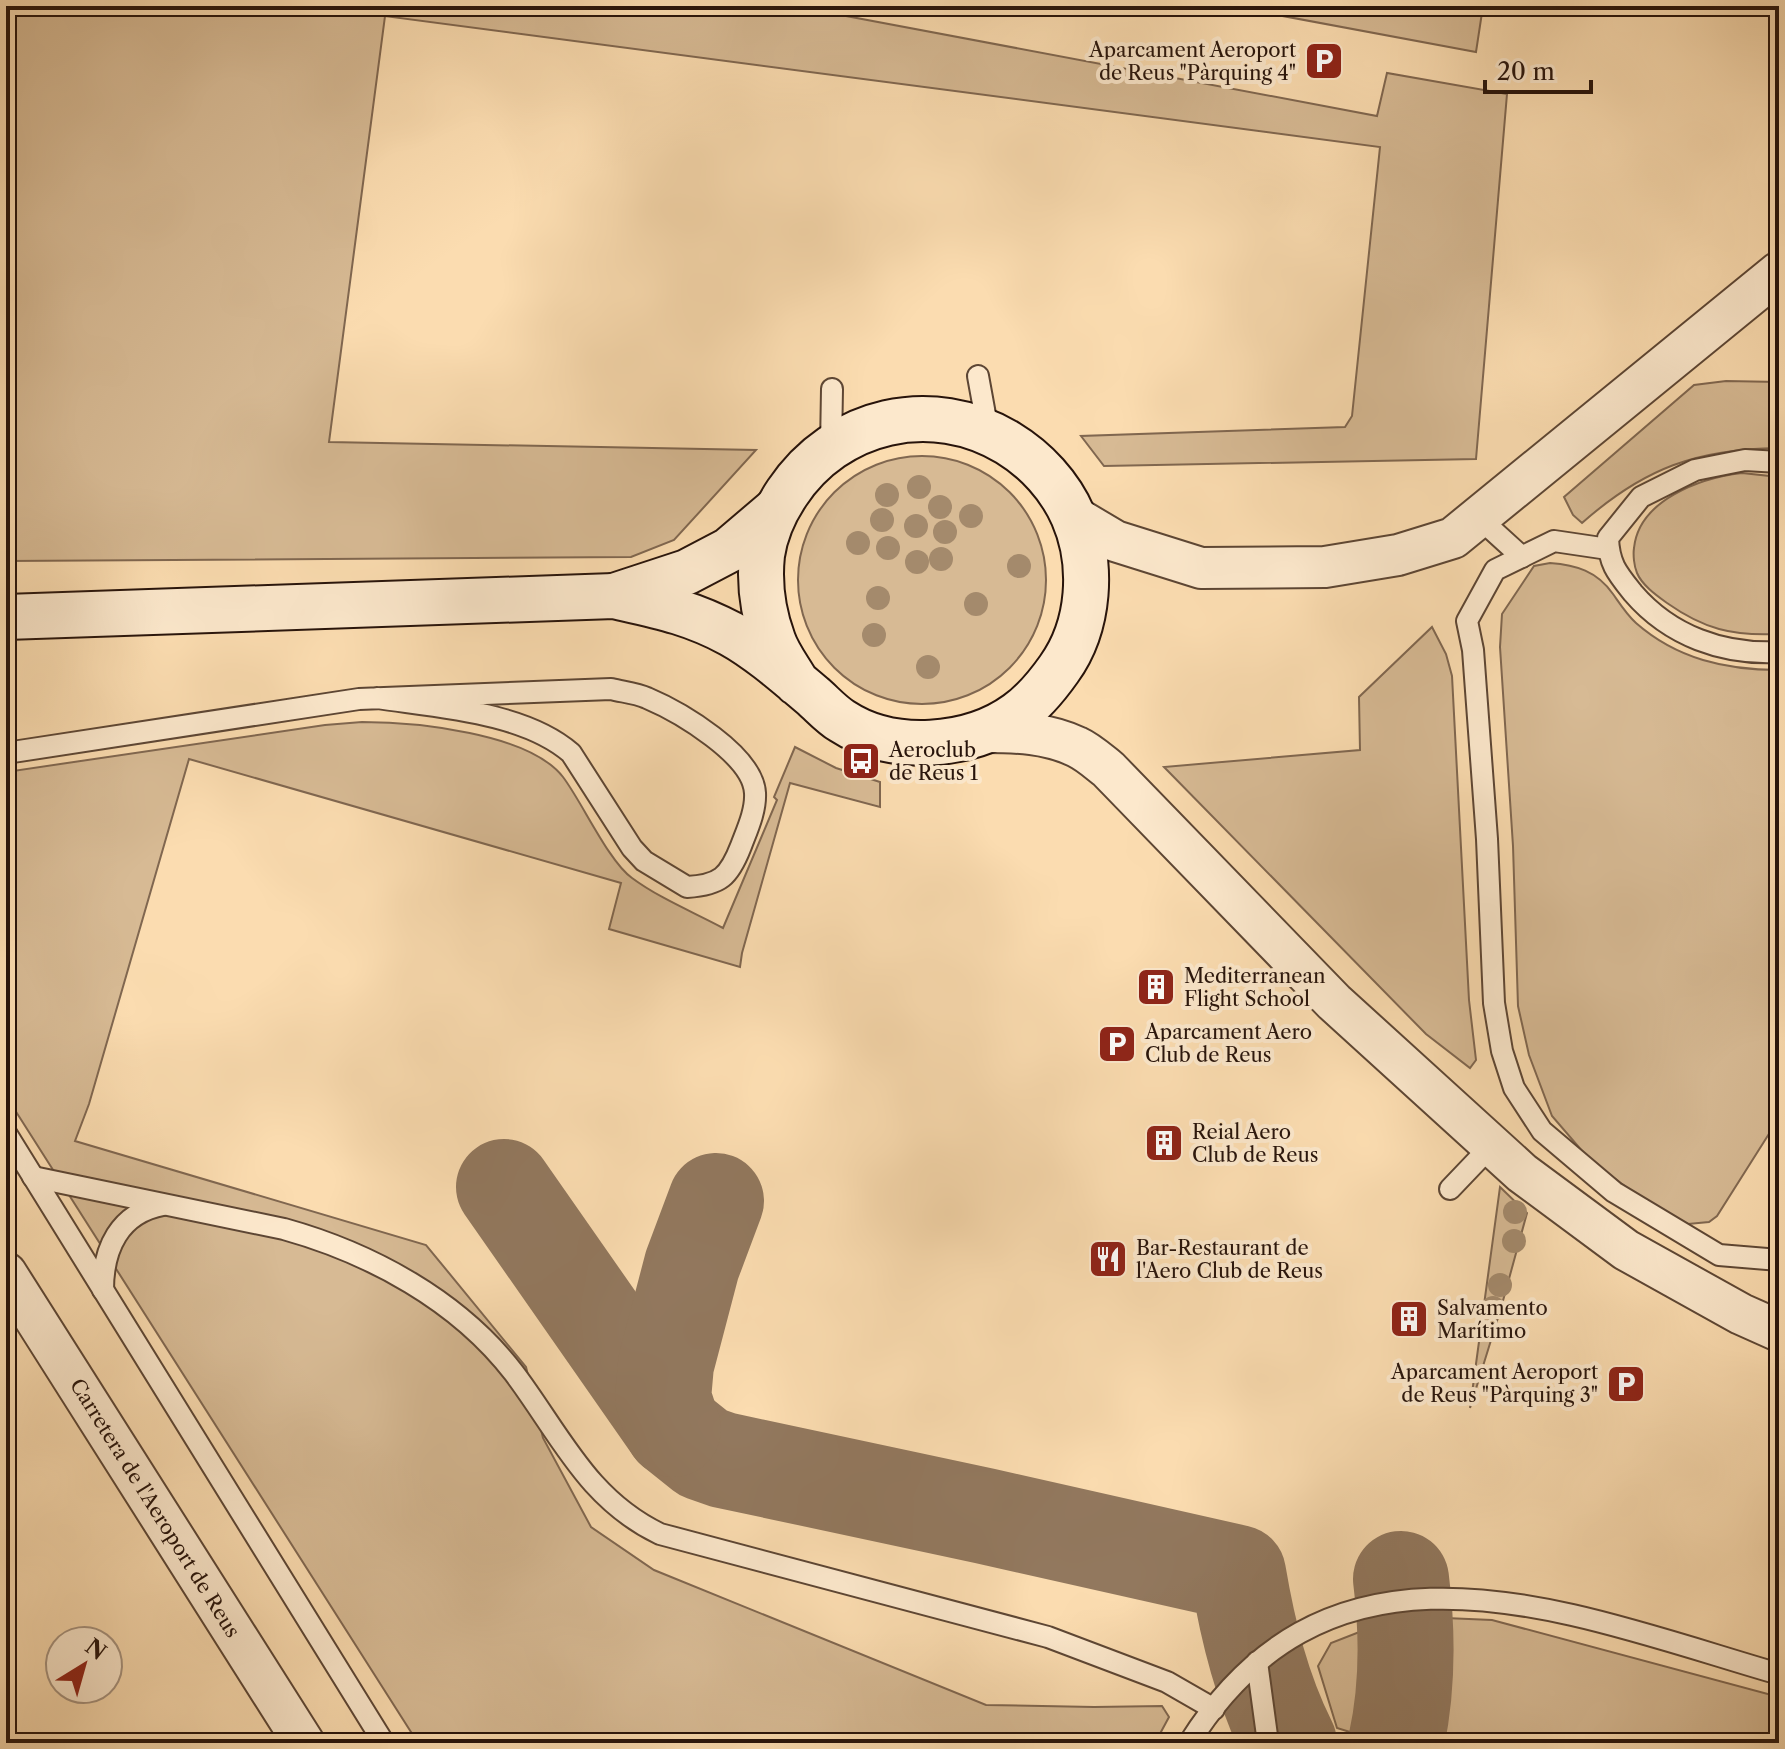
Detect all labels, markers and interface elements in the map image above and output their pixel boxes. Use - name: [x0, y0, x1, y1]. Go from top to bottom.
- place label: Aparcament Aeroport de Reus "Pàrquing 4": [1088, 38, 1296, 85]
- parking icon: Aparcament Aeroport de Reus "Pàrquing 4": [1303, 40, 1345, 82]
- scale bar: [1485, 44, 1591, 94]
- text: 20 m: [1497, 57, 1555, 86]
- place label: Aeroclub de Reus 1: [888, 738, 979, 785]
- bus stop icon: Aeroclub de Reus 1: [840, 740, 882, 782]
- place label: Mediterranean Flight School: [1184, 964, 1326, 1011]
- building icon: Mediterranean Flight School: [1135, 966, 1177, 1008]
- place label: Aparcament Aero Club de Reus: [1144, 1020, 1312, 1067]
- parking icon: Aparcament Aero Club de Reus: [1096, 1023, 1138, 1065]
- place label: Reial Aero Club de Reus: [1192, 1120, 1319, 1167]
- building icon: Reial Aero Club de Reus: [1143, 1122, 1185, 1164]
- place label: Bar-Restaurant de l'Aero Club de Reus: [1136, 1236, 1323, 1283]
- restaurant icon: Bar-Restaurant de l'Aero Club de Reus: [1087, 1238, 1129, 1280]
- place label: Salvamento Marítimo: [1437, 1296, 1548, 1343]
- building icon: Salvamento Marítimo: [1388, 1298, 1430, 1340]
- place label: Aparcament Aeroport de Reus "Pàrquing 3": [1390, 1360, 1598, 1407]
- parking icon: Aparcament Aeroport de Reus "Pàrquing 3": [1605, 1363, 1647, 1405]
- street label: Carretera de l'Aeroport de Reus: [65, 1374, 245, 1642]
- north arrow: [44, 1625, 124, 1705]
- text: N: [80, 1633, 111, 1666]

